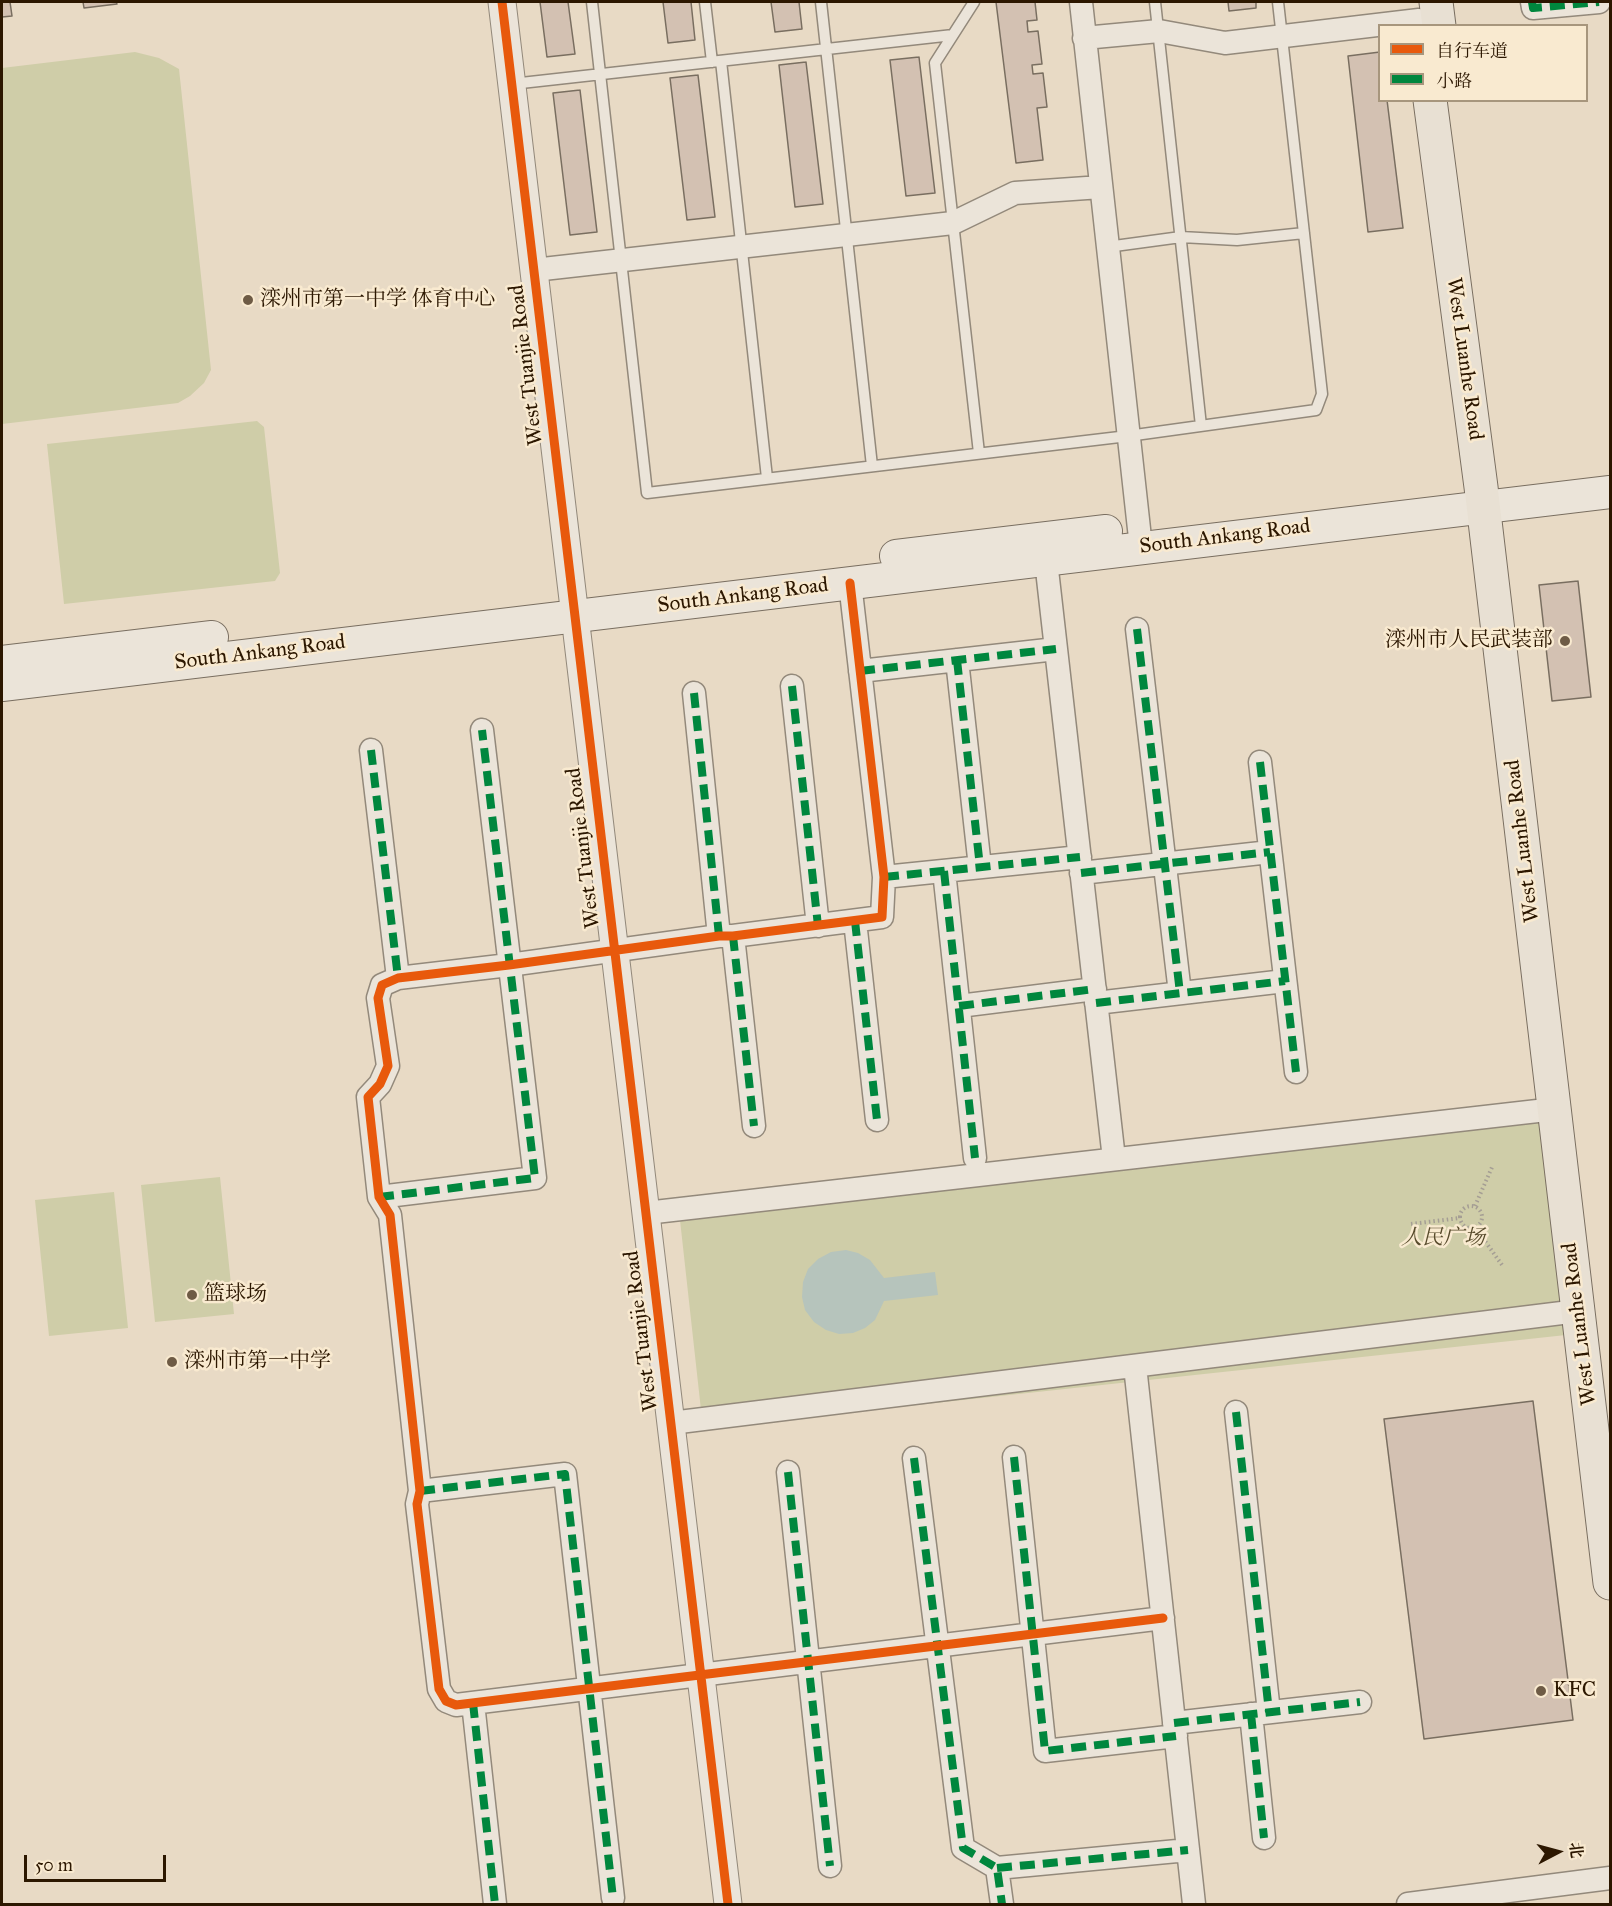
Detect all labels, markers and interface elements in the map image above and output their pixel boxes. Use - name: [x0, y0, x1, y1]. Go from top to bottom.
- legend: [1378, 24, 1588, 102]
- text: 自行车道: [1436, 40, 1508, 62]
- text: 小路: [1436, 70, 1472, 92]
- street label: West Luanhe Road: [1440, 276, 1488, 442]
- street label: West Tuanjie Road: [505, 283, 549, 447]
- place label: 滦州市第一中学 体育中心: [260, 287, 496, 313]
- marker: 滦州市第一中学 体育中心: [241, 293, 255, 307]
- street label: South Ankang Road: [1138, 514, 1312, 560]
- street label: South Ankang Road: [656, 573, 830, 619]
- place label: 滦州市人民武装部: [1385, 628, 1553, 654]
- street label: South Ankang Road: [173, 630, 347, 676]
- marker: 滦州市人民武装部: [1558, 634, 1572, 648]
- street label: West Luanhe Road: [1501, 758, 1545, 924]
- street label: West Tuanjie Road: [562, 766, 606, 930]
- park label: 人民广场: [1401, 1226, 1485, 1252]
- street label: West Luanhe Road: [1558, 1241, 1602, 1407]
- street label: West Tuanjie Road: [620, 1249, 664, 1413]
- place label: 篮球场: [204, 1282, 267, 1308]
- marker: 篮球场: [185, 1288, 199, 1302]
- place label: 滦州市第一中学: [184, 1349, 331, 1375]
- marker: 滦州市第一中学: [165, 1355, 179, 1369]
- place label: KFC: [1553, 1678, 1596, 1704]
- marker: KFC: [1534, 1684, 1548, 1698]
- north arrow: [1528, 1822, 1588, 1882]
- text: 北: [1566, 1841, 1587, 1859]
- scale bar: [27, 1843, 170, 1881]
- text: 50 m: [35, 1854, 73, 1876]

